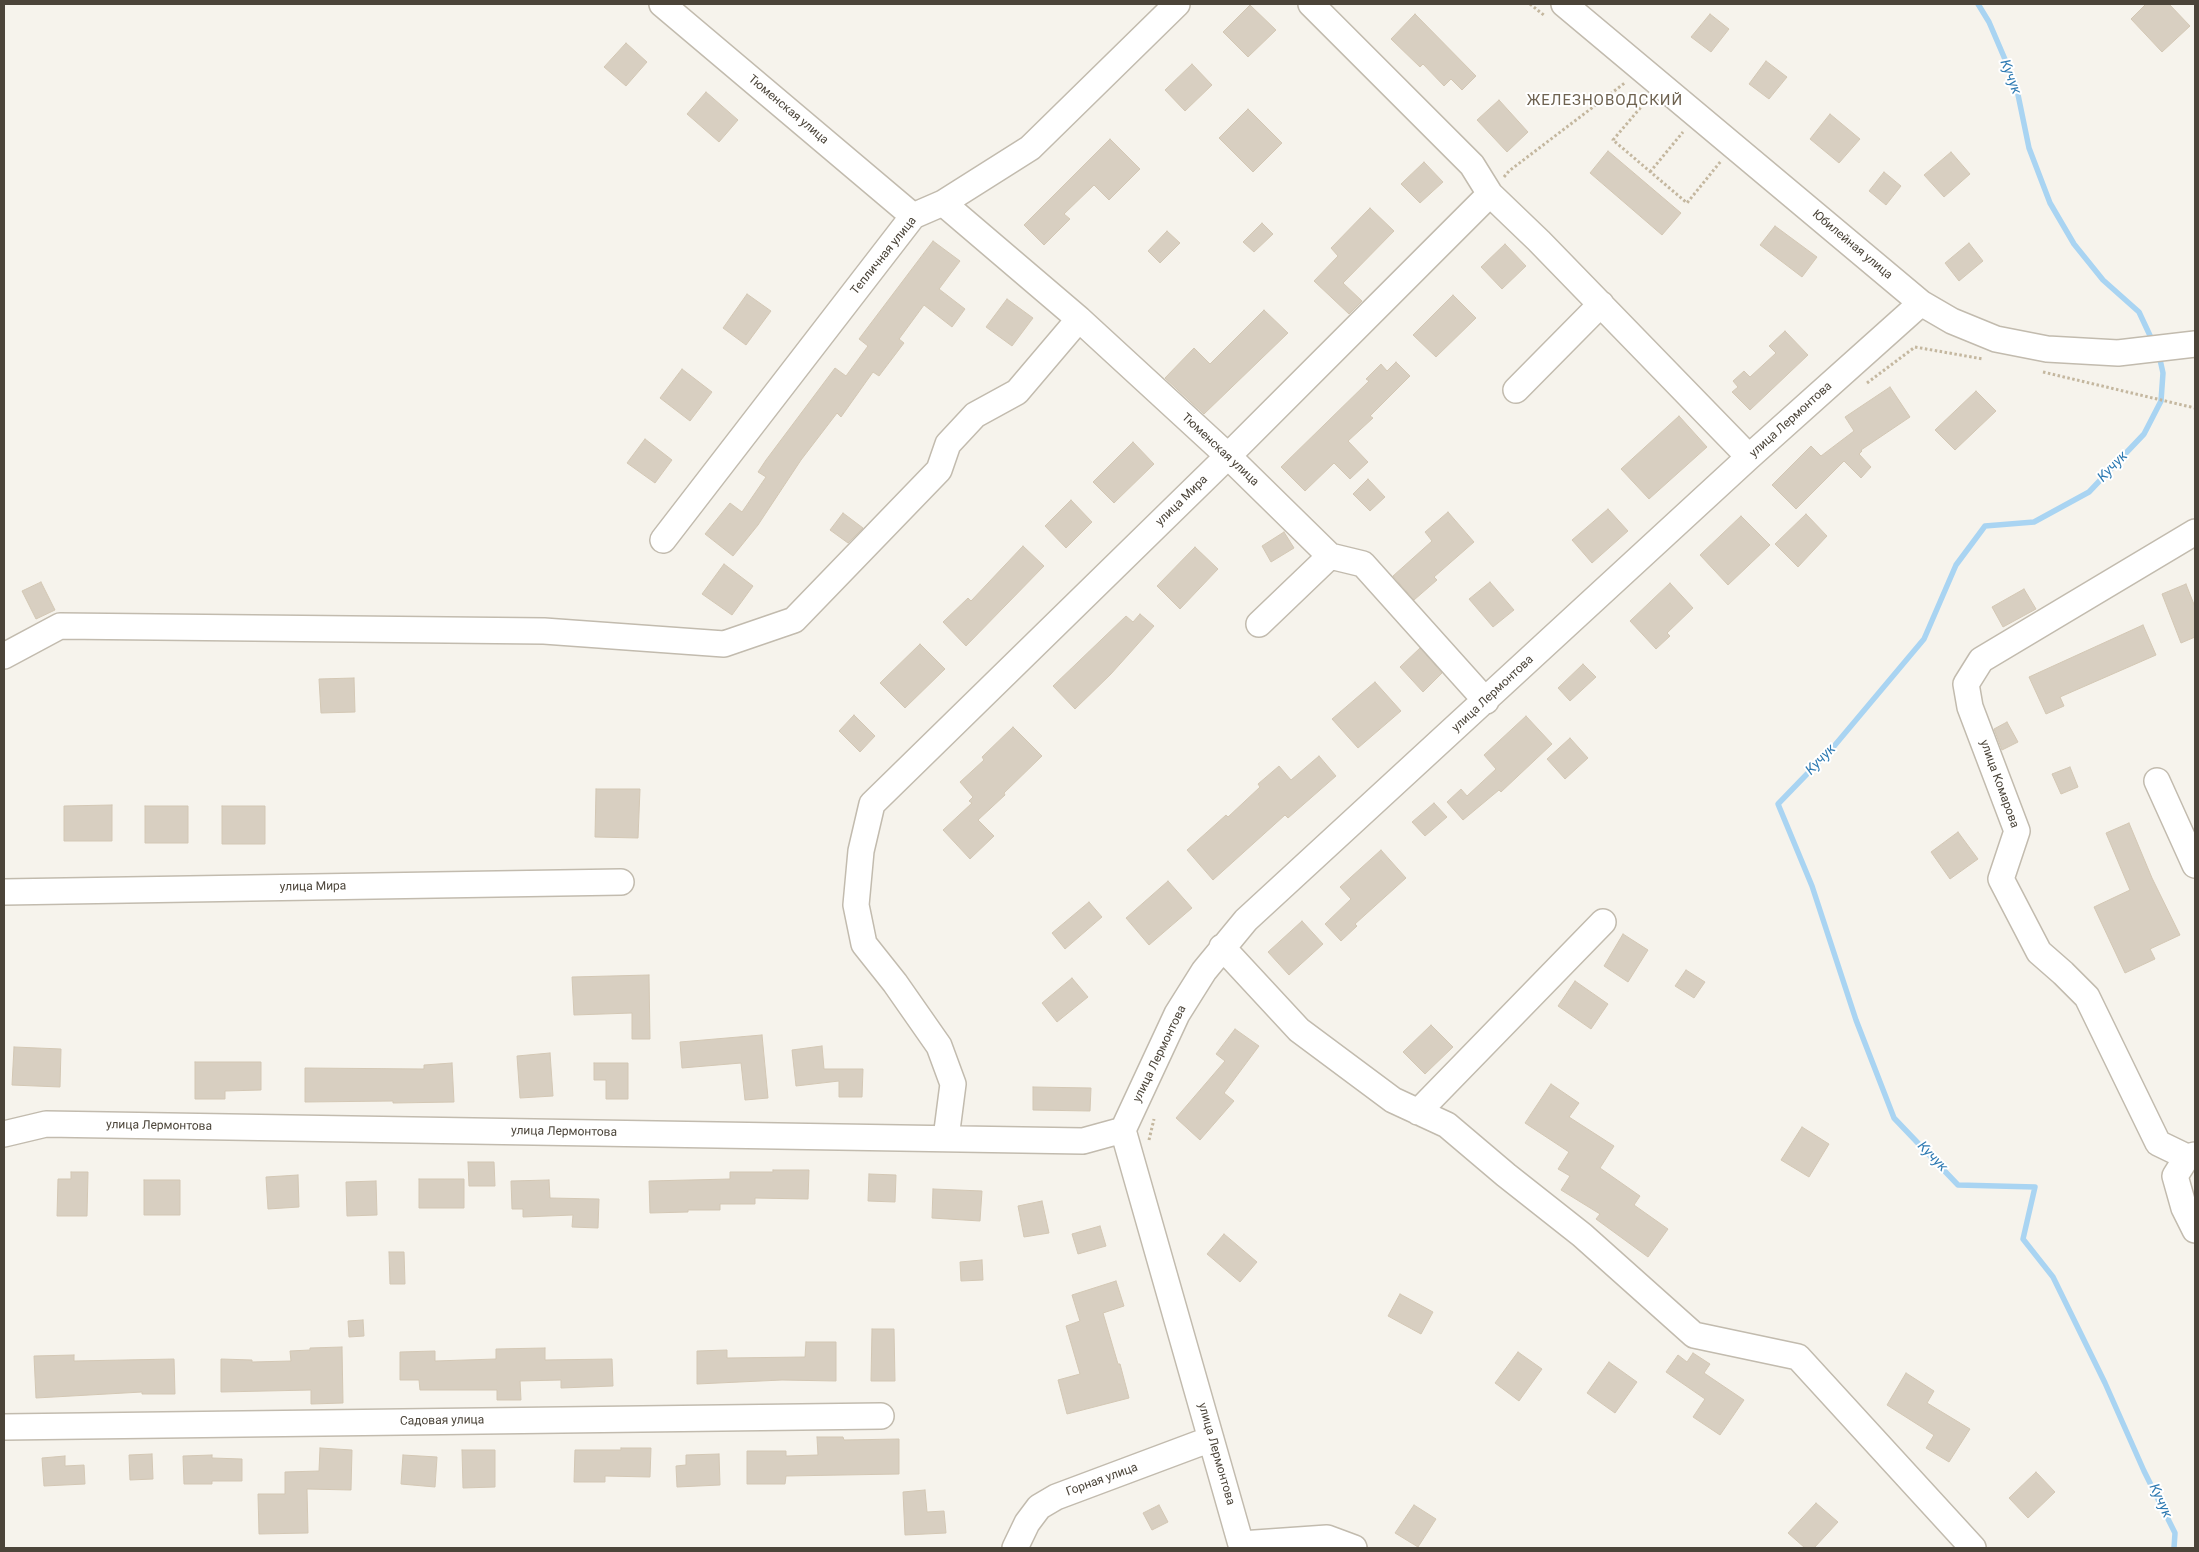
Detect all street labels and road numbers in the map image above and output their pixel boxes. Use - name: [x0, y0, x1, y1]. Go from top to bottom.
- street label: Тюменская улица: [745, 72, 831, 148]
- street label: Юбилейная улица: [1809, 207, 1895, 283]
- street label: Тепличная улица: [848, 214, 920, 298]
- street label: улица Лермонтова: [1747, 379, 1835, 461]
- street label: Тюменская улица: [1178, 411, 1262, 489]
- street label: улица Мира: [1153, 473, 1211, 529]
- street label: улица Лермонтова: [1449, 653, 1537, 735]
- street label: улица Комарова: [1976, 738, 2022, 830]
- street label: улица Мира: [280, 879, 346, 895]
- street label: улица Лермонтова: [1130, 1003, 1190, 1105]
- street label: улица Лермонтова: [106, 1118, 212, 1134]
- street label: улица Лермонтова: [511, 1124, 617, 1140]
- street label: улица Лермонтова: [1194, 1401, 1238, 1507]
- street label: Садовая улица: [400, 1413, 484, 1429]
- street label: Горная улица: [1064, 1460, 1140, 1500]

